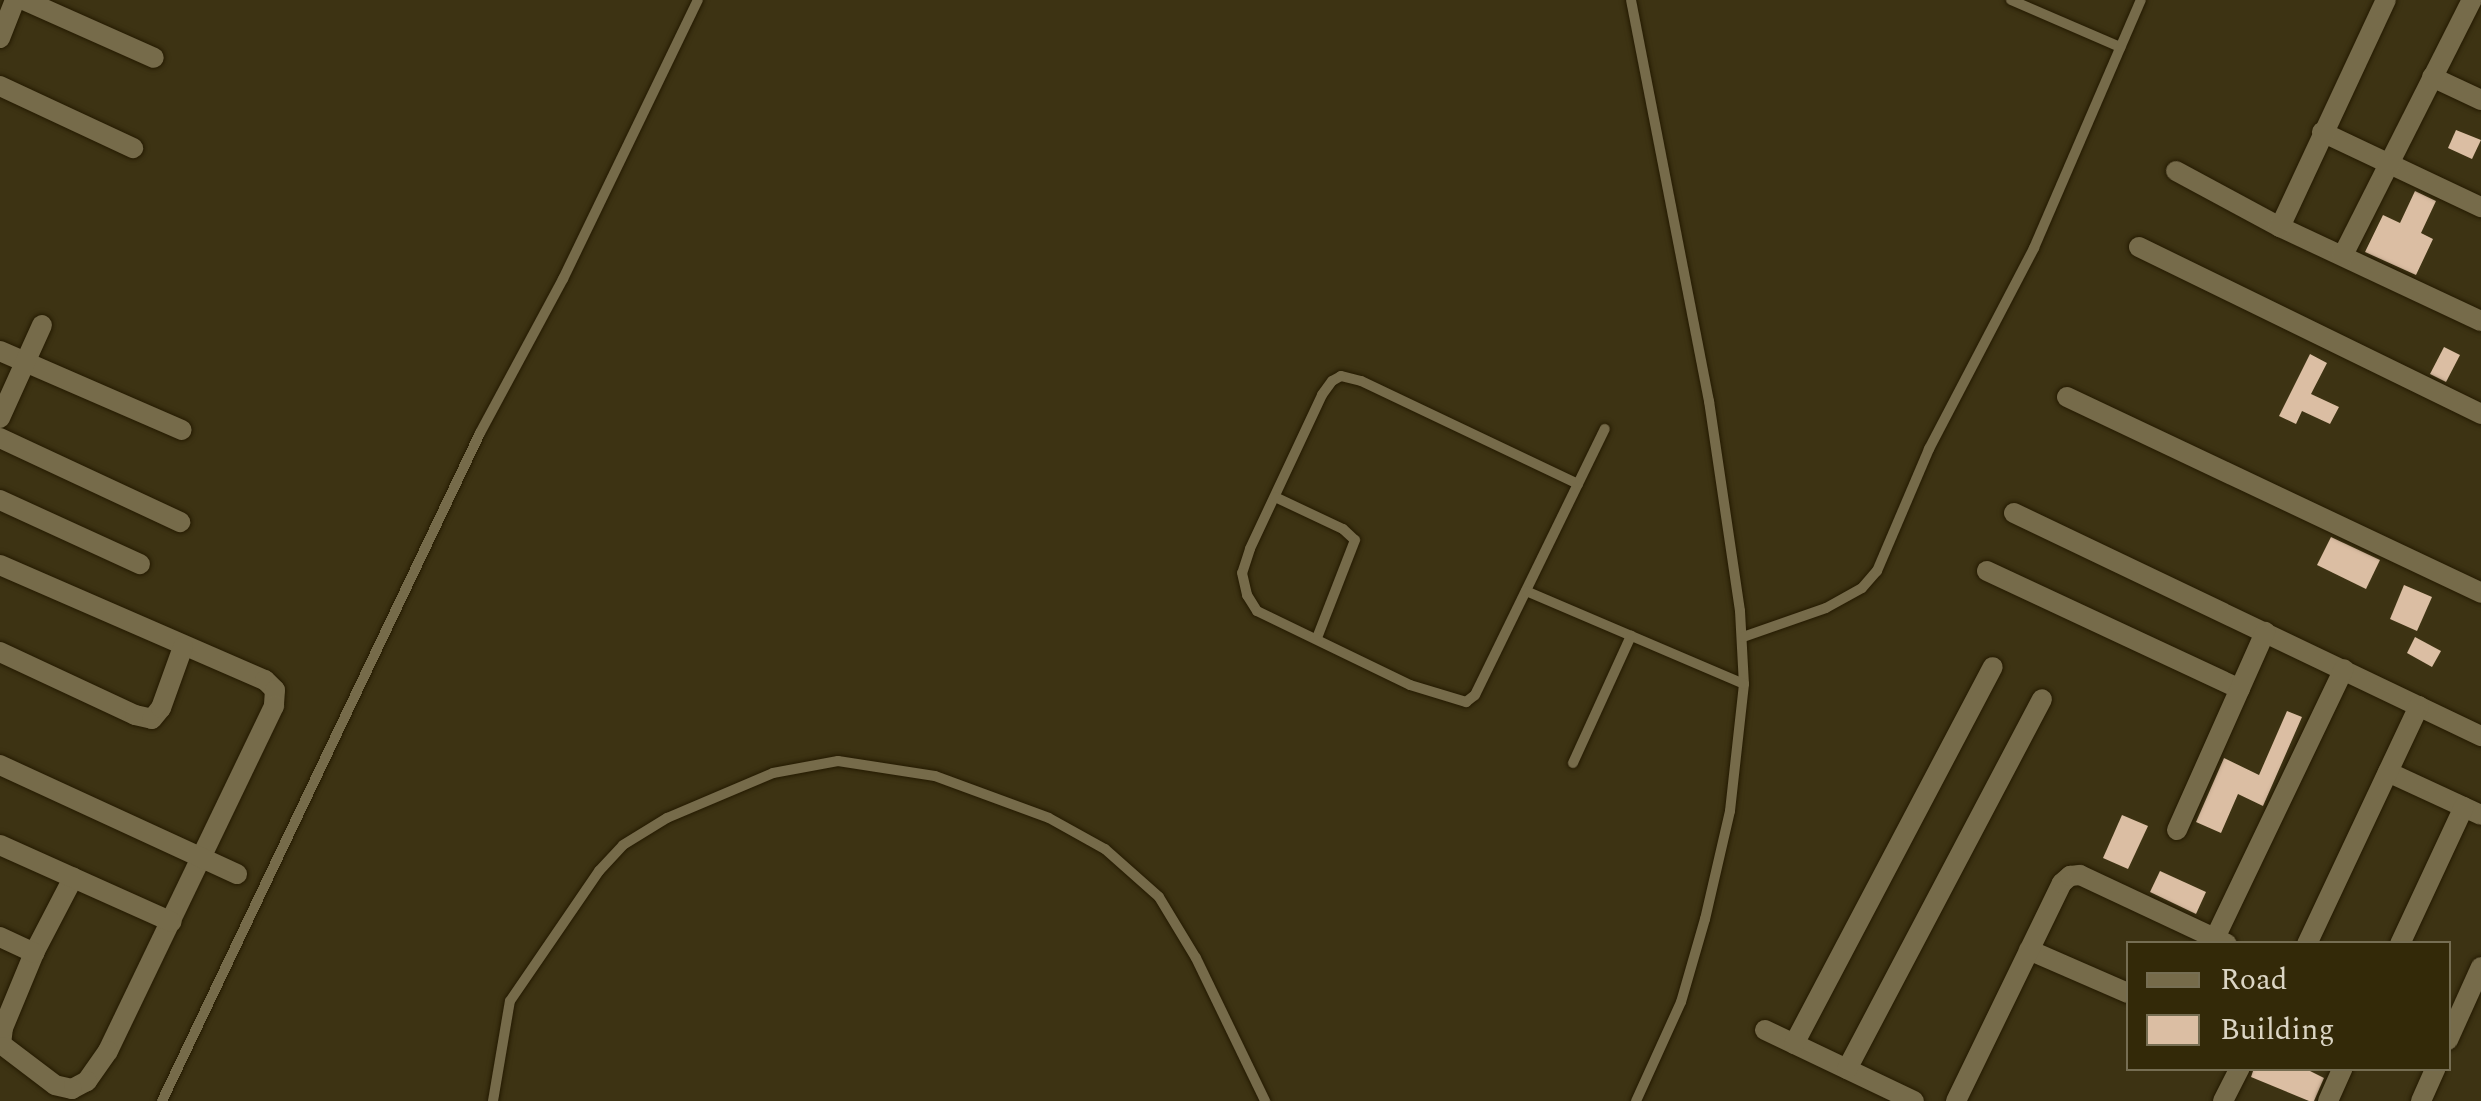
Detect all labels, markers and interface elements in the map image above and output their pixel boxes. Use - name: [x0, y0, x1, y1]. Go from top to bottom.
- legend: [2126, 941, 2451, 1071]
- text: Road: [2220, 957, 2288, 1003]
- text: Building: [2220, 1007, 2335, 1053]

